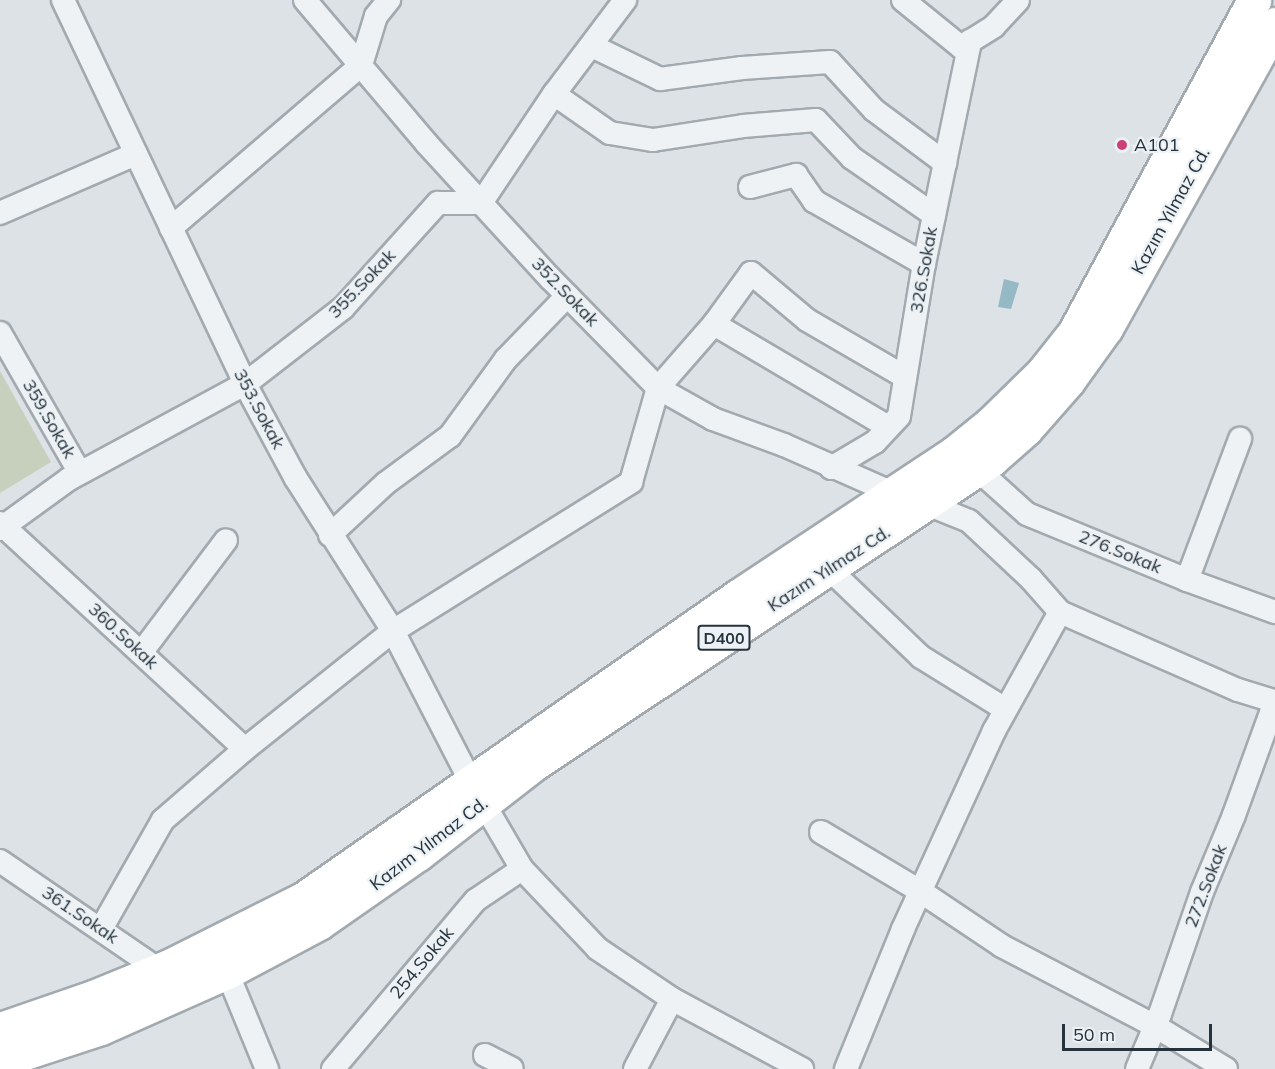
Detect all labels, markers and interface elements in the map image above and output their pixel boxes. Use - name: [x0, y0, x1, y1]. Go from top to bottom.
- place label: A101: [1134, 134, 1180, 156]
- marker: A101: [1115, 138, 1129, 152]
- street label: Kazım Yılmaz Cd.: [1127, 144, 1215, 278]
- street label: 326.Sokak: [906, 225, 942, 315]
- street label: 355.Sokak: [324, 245, 400, 323]
- street label: 352.Sokak: [527, 253, 603, 331]
- street label: 353.Sokak: [229, 365, 289, 453]
- street label: 359.Sokak: [18, 376, 80, 462]
- street label: Kazım Yılmaz Cd.: [764, 521, 894, 617]
- street label: 276.Sokak: [1075, 526, 1165, 578]
- street label: 360.Sokak: [84, 598, 162, 674]
- road number: D400: [697, 625, 751, 651]
- street label: Kazım Yılmaz Cd.: [366, 793, 492, 895]
- street label: 272.Sokak: [1180, 841, 1232, 931]
- street label: 361.Sokak: [38, 882, 122, 948]
- street label: 254.Sokak: [386, 923, 458, 1003]
- scale bar: [1065, 1012, 1215, 1050]
- text: 50 m: [1073, 1023, 1115, 1046]

